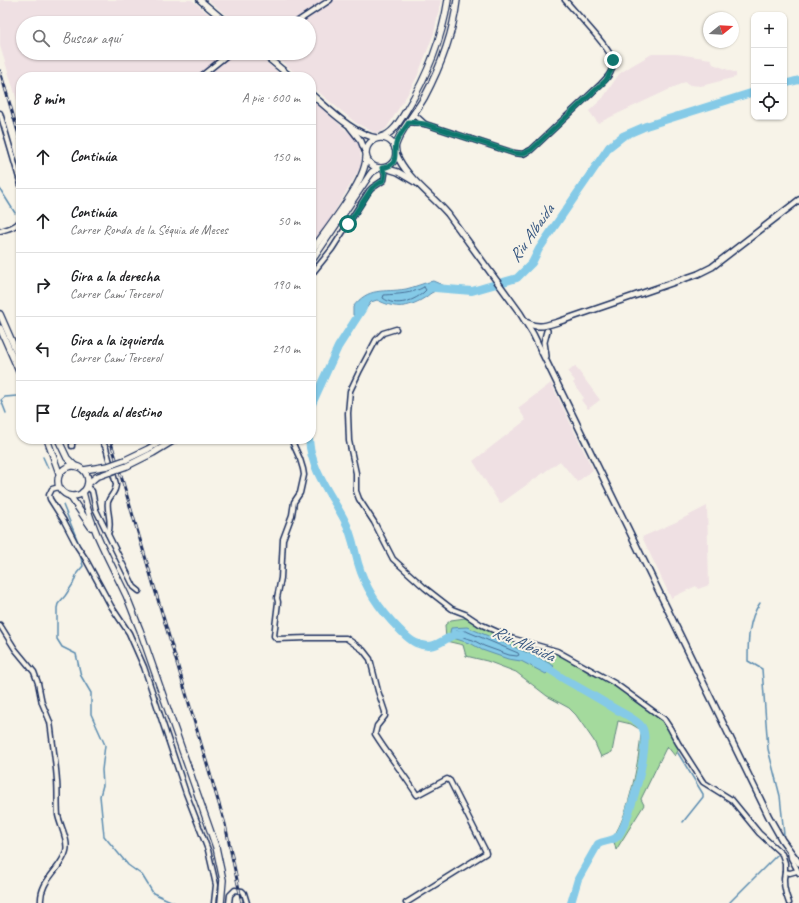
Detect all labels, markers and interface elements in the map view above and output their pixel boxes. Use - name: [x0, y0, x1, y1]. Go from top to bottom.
- north arrow: [703, 12, 739, 48]
- map controls: [751, 12, 787, 120]
- button: +: [751, 12, 787, 48]
- search box: [16, 16, 316, 60]
- icon: search: [30, 27, 52, 49]
- text: Buscar aquí: [62, 29, 121, 48]
- button: −: [751, 48, 787, 84]
- route end: [604, 51, 622, 69]
- button: locate: [751, 84, 787, 120]
- text: 8 min: [32, 88, 65, 109]
- text: A pie · 600 m: [242, 90, 300, 106]
- icon: ahead: [32, 146, 54, 168]
- text: Continúa: [70, 147, 117, 166]
- text: 150 m: [272, 149, 300, 165]
- water label: Riu Albaida: [504, 199, 560, 266]
- text: Continúa: [70, 203, 117, 222]
- icon: ahead: [32, 210, 54, 232]
- text: 50 m: [278, 213, 300, 229]
- route start: [339, 215, 357, 233]
- text: Carrer Ronda de la Séquia de Meses: [70, 222, 228, 238]
- text: Gira a la derecha: [70, 267, 159, 286]
- icon: right: [32, 274, 54, 296]
- text: 190 m: [272, 277, 300, 293]
- text: Carrer Camí Tercerol: [70, 286, 162, 302]
- text: Gira a la izquierda: [70, 331, 163, 350]
- icon: left: [32, 338, 54, 360]
- text: 210 m: [272, 341, 300, 357]
- text: Carrer Camí Tercerol: [70, 350, 162, 366]
- icon: arrive: [32, 402, 54, 424]
- text: Llegada al destino: [70, 403, 161, 422]
- water label: Riu Albaida: [490, 621, 560, 667]

